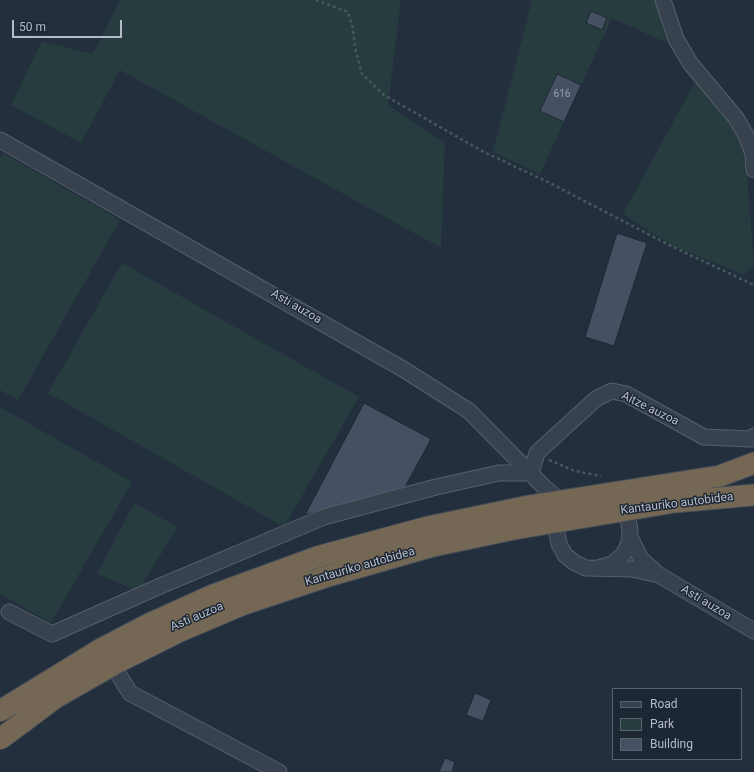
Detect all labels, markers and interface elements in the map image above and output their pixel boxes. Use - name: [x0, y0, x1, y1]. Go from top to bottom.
- scale bar: [14, 12, 124, 38]
- text: 50 m: [19, 20, 46, 34]
- house number: 616: [554, 88, 570, 100]
- street label: Asti auzoa: [268, 287, 324, 327]
- street label: Aitze auzoa: [619, 389, 681, 429]
- street label: Kantauriko autobidea: [620, 490, 734, 518]
- street label: Kantauriko autobidea: [303, 544, 417, 590]
- street label: Asti auzoa: [678, 582, 734, 624]
- street label: Asti auzoa: [168, 599, 226, 635]
- legend: [612, 688, 742, 760]
- text: Road: [650, 697, 678, 711]
- text: Park: [650, 717, 674, 731]
- text: Building: [650, 737, 693, 751]

